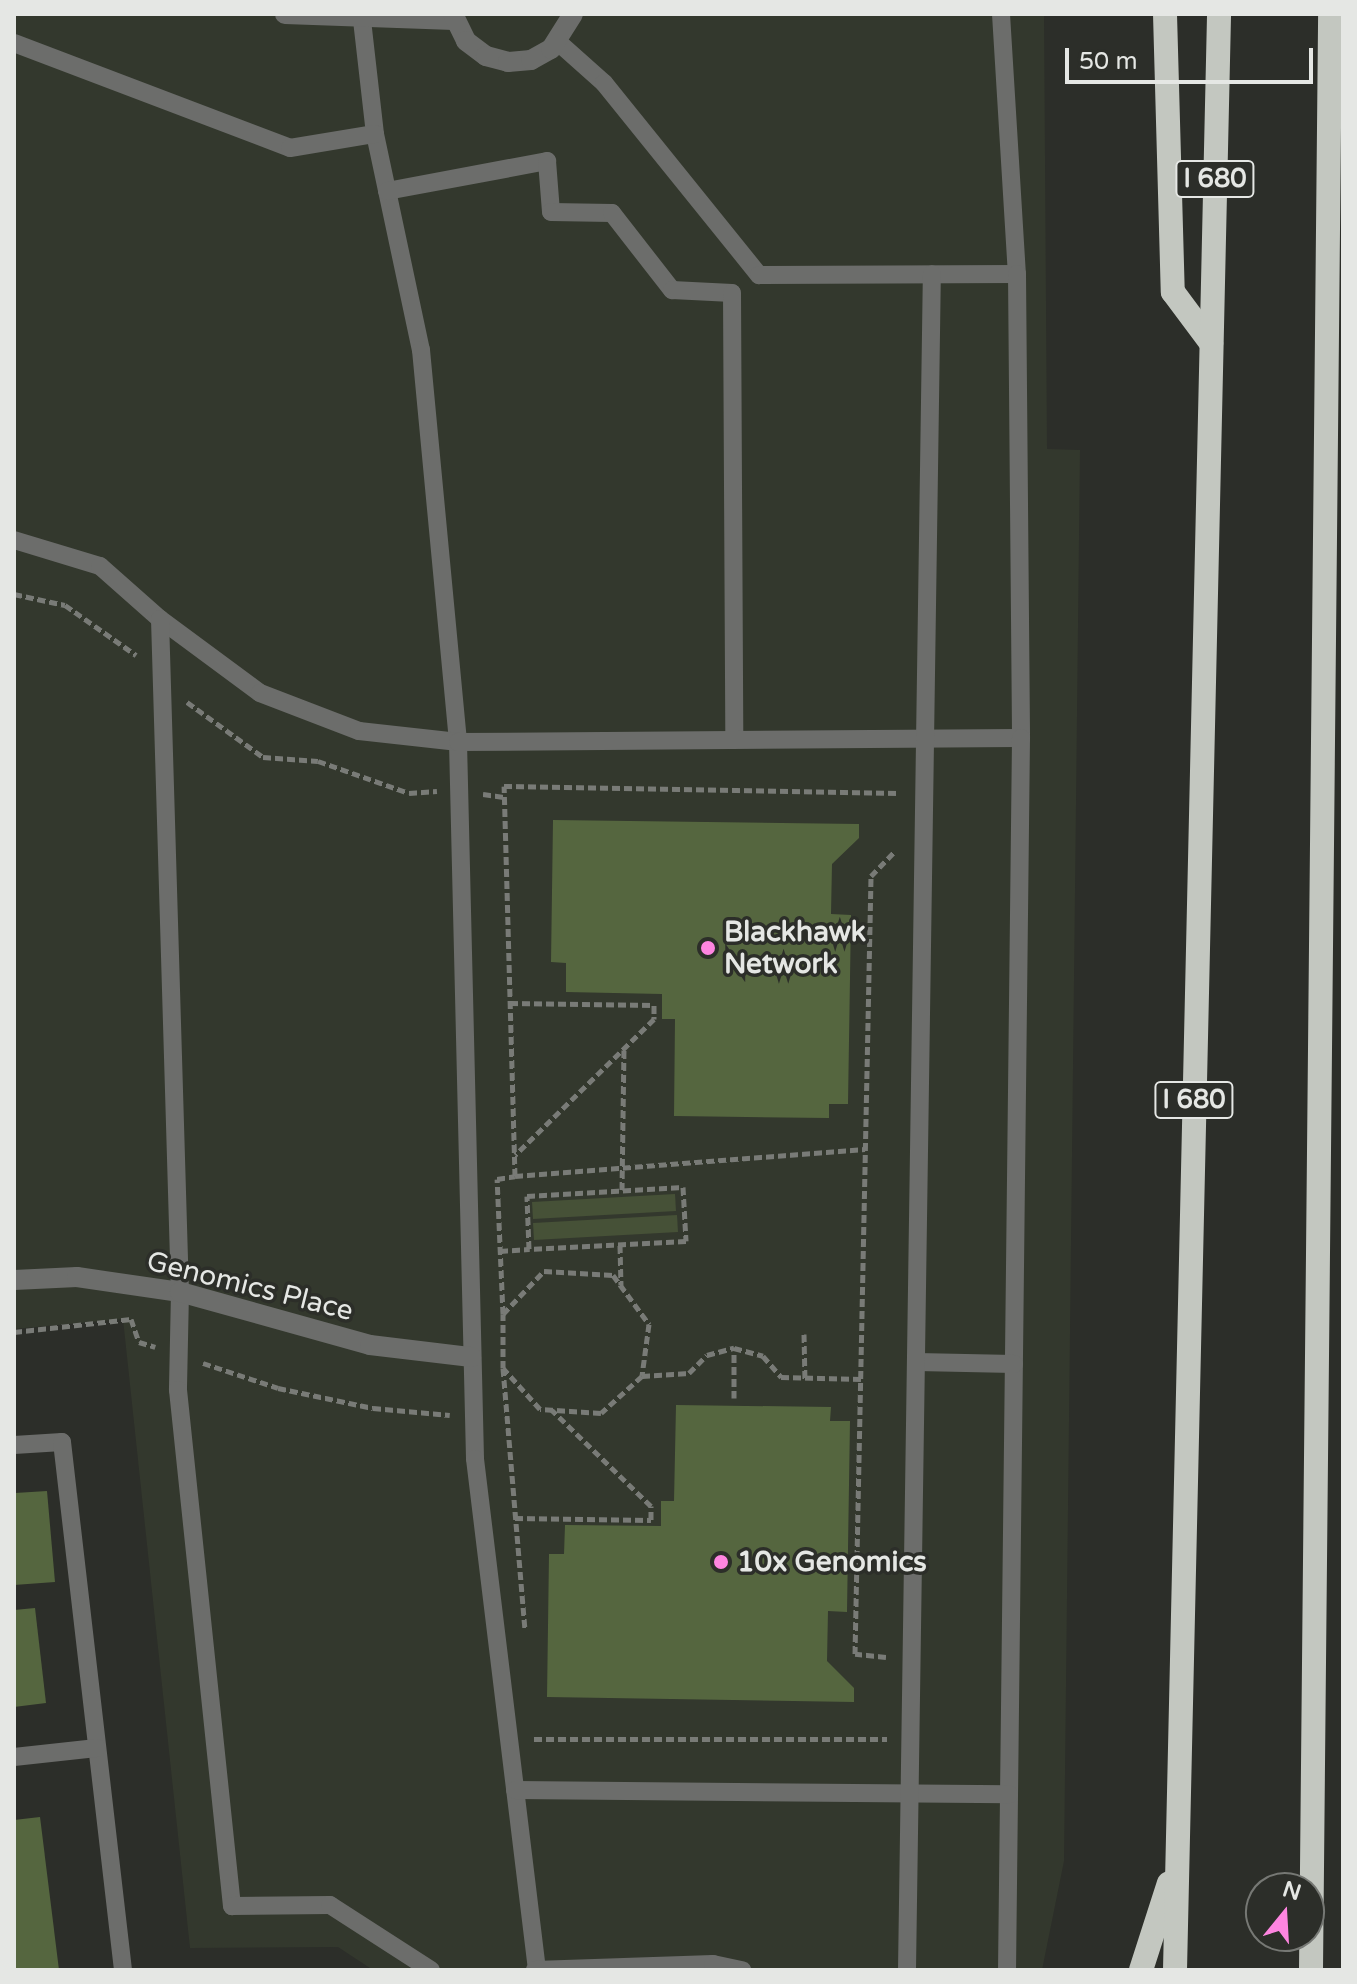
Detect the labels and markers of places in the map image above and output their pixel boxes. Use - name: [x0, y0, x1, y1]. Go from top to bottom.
- place label: Blackhawk Network: [724, 915, 866, 981]
- marker: Blackhawk Network: [699, 939, 717, 957]
- place label: 10x Genomics: [737, 1545, 927, 1579]
- marker: 10x Genomics: [712, 1553, 730, 1571]

